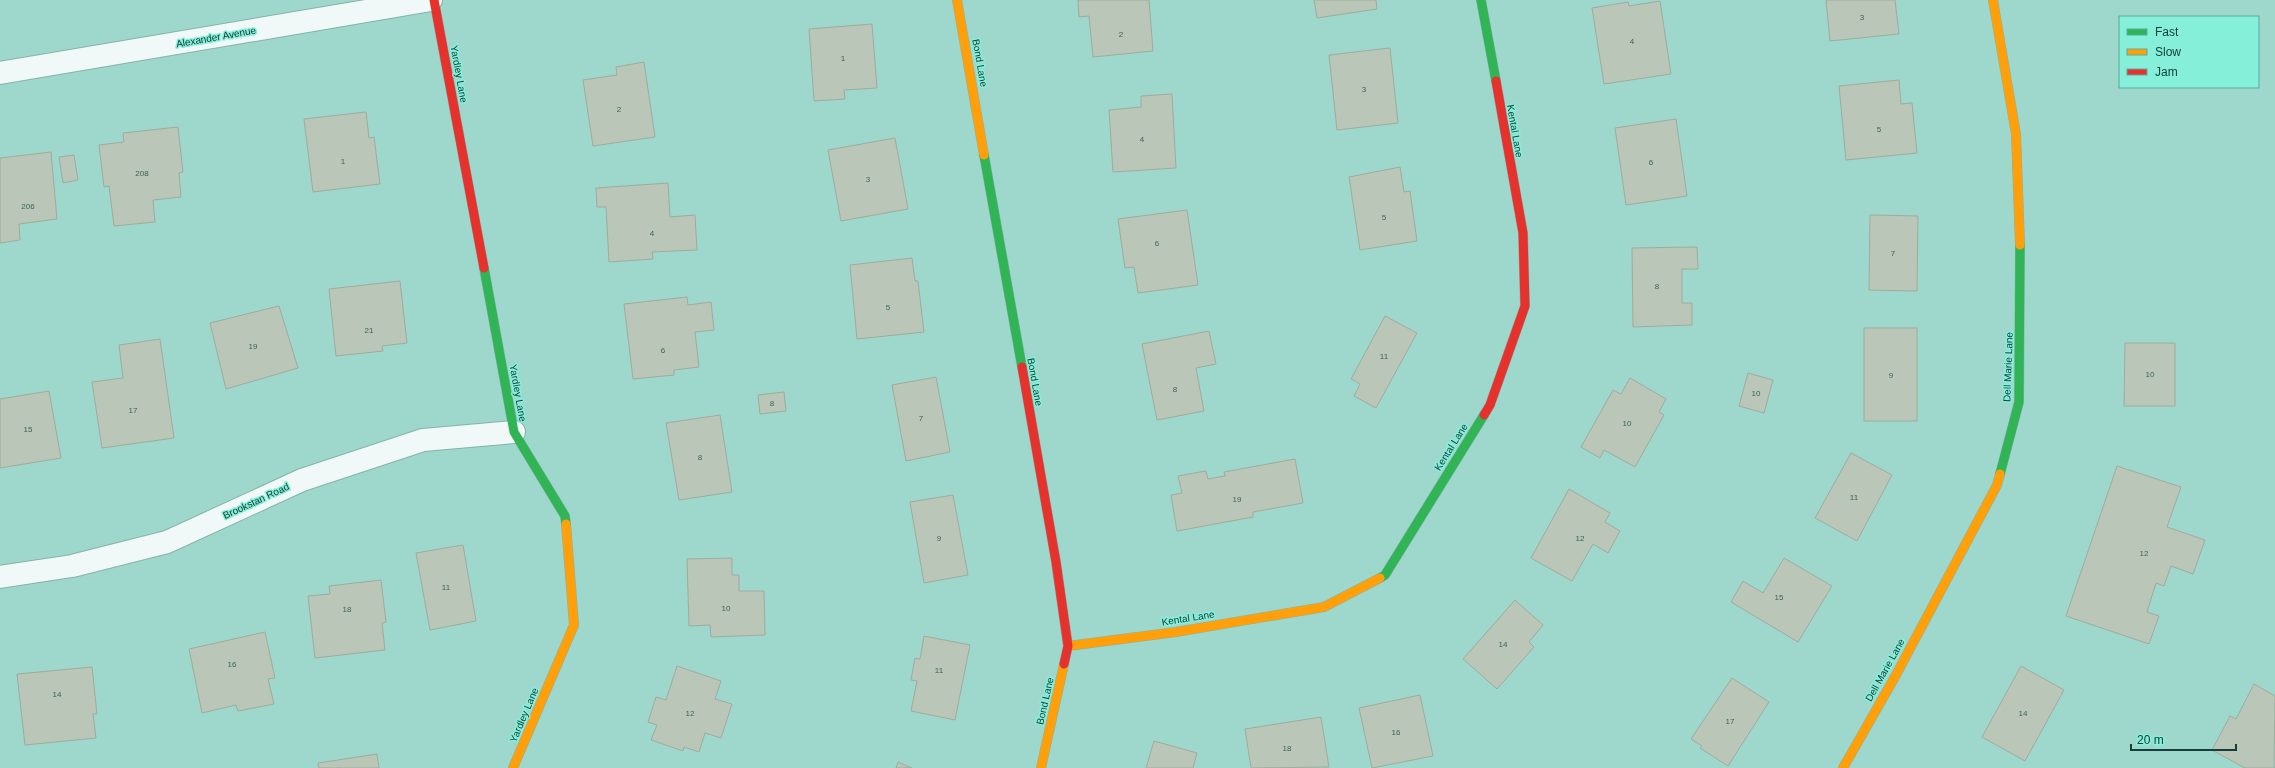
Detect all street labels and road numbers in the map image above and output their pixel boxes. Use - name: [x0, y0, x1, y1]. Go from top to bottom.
- street label: Alexander Avenue: [175, 24, 257, 49]
- street label: Bond Lane: [970, 38, 990, 88]
- street label: Yardley Lane: [449, 44, 470, 104]
- street label: Kental Lane: [1505, 104, 1525, 159]
- street label: Dell Marie Lane: [2001, 331, 2015, 402]
- street label: Bond Lane: [1025, 357, 1045, 407]
- street label: Yardley Lane: [508, 363, 529, 423]
- street label: Kental Lane: [1432, 421, 1470, 473]
- street label: Brookstan Road: [221, 481, 291, 521]
- street label: Kental Lane: [1161, 608, 1216, 628]
- street label: Dell Marie Lane: [1863, 636, 1907, 703]
- street label: Bond Lane: [1034, 676, 1056, 726]
- street label: Yardley Lane: [508, 686, 541, 744]

